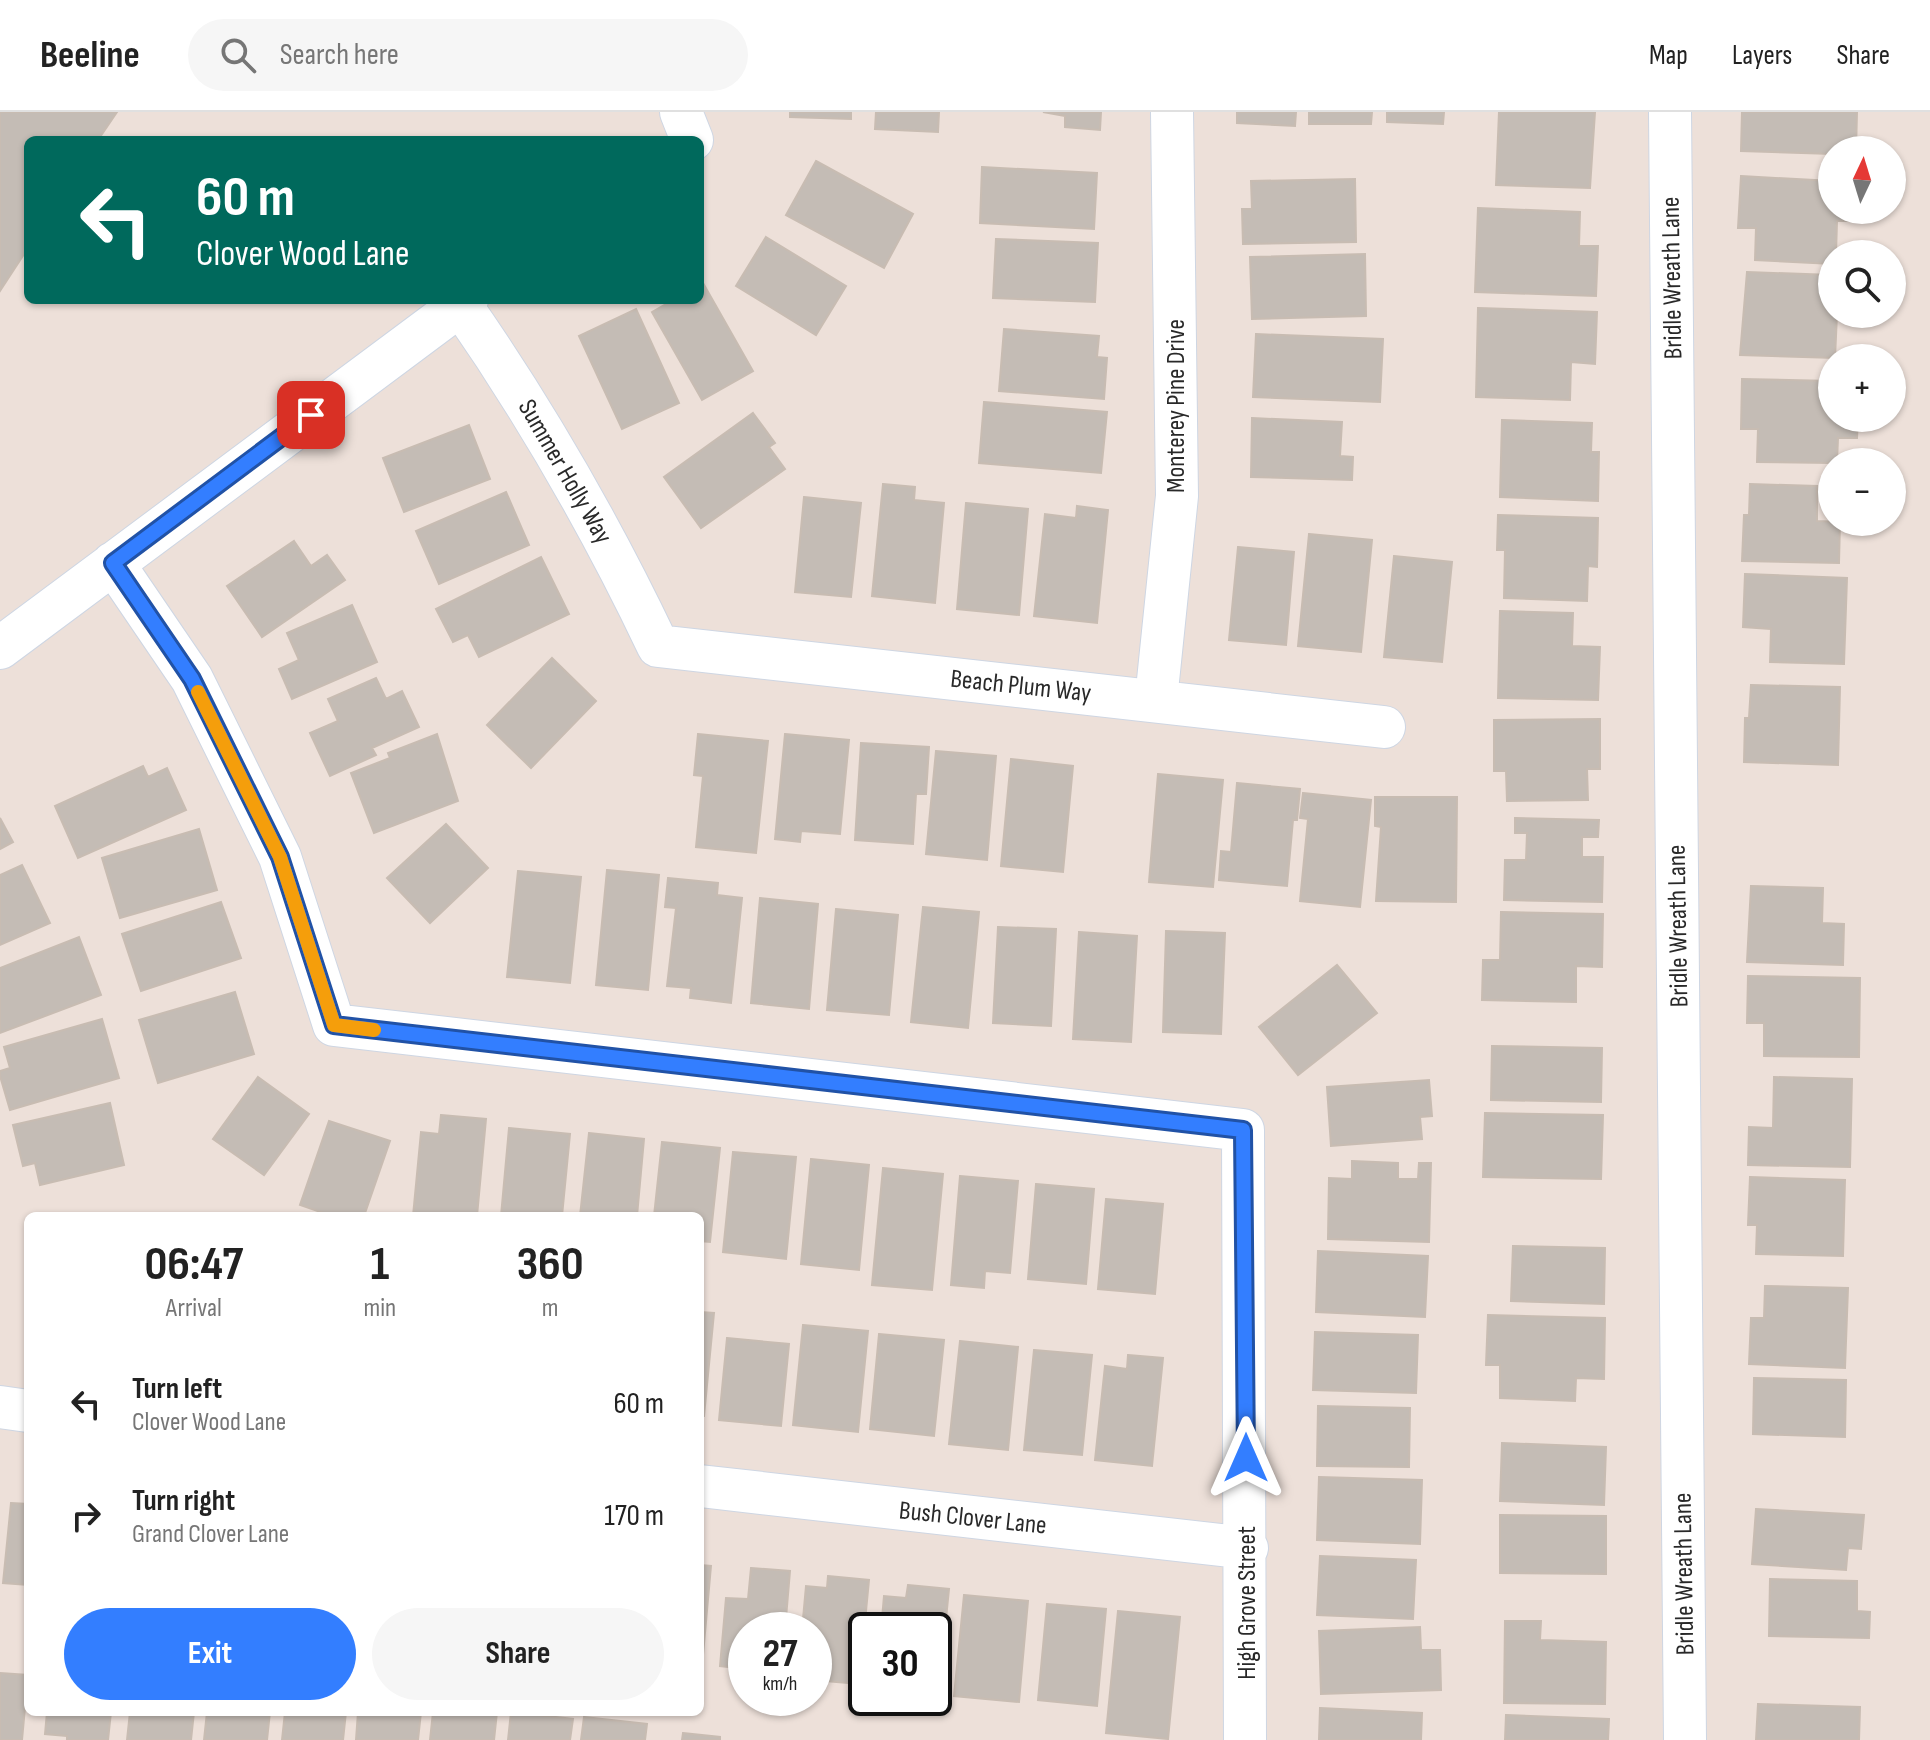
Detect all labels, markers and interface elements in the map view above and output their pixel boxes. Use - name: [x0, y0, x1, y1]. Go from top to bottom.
- search box: [188, 19, 748, 91]
- text: Beeline: [40, 33, 140, 78]
- icon: search: [216, 33, 260, 77]
- text: Search here: [280, 37, 399, 73]
- text: Map: [1649, 39, 1688, 72]
- text: Layers: [1732, 39, 1792, 72]
- text: Share: [1836, 39, 1890, 72]
- north arrow: [1818, 136, 1906, 224]
- map controls: [1818, 136, 1906, 536]
- text: 60 m: [196, 165, 295, 232]
- icon: left: [64, 168, 168, 272]
- street label: Bridle Wreath Lane: [1656, 196, 1689, 360]
- text: Clover Wood Lane: [196, 233, 409, 276]
- button: search: [1818, 240, 1906, 328]
- street label: Monterey Pine Drive: [1161, 319, 1192, 493]
- button: +: [1818, 344, 1906, 432]
- pin: [277, 381, 345, 449]
- icon: arrive: [289, 393, 333, 437]
- street label: Summer Holly Way: [511, 394, 618, 549]
- button: −: [1818, 448, 1906, 536]
- street label: Beach Plum Way: [949, 664, 1093, 709]
- street label: Bridle Wreath Lane: [1662, 844, 1695, 1008]
- text: 06:47: [144, 1236, 243, 1293]
- text: 1: [370, 1236, 389, 1293]
- text: 360: [517, 1236, 584, 1293]
- text: Arrival: [166, 1293, 222, 1324]
- text: min: [364, 1293, 396, 1324]
- text: m: [542, 1293, 558, 1324]
- text: Turn left: [132, 1371, 222, 1407]
- icon: left: [64, 1382, 108, 1426]
- text: 60 m: [613, 1386, 664, 1422]
- text: Clover Wood Lane: [132, 1407, 286, 1438]
- position arrow: [1204, 1416, 1288, 1500]
- text: Turn right: [132, 1483, 235, 1519]
- street label: Bridle Wreath Lane: [1668, 1492, 1701, 1656]
- icon: right: [64, 1494, 108, 1538]
- street label: Bush Clover Lane: [898, 1495, 1048, 1542]
- text: 170 m: [604, 1498, 664, 1534]
- text: Grand Clover Lane: [132, 1519, 289, 1550]
- street label: High Grove Street: [1232, 1526, 1263, 1680]
- button: Exit: [64, 1608, 356, 1700]
- button: Share: [372, 1608, 664, 1700]
- speed limit sign: 30: [848, 1612, 952, 1716]
- text: 27: [763, 1630, 797, 1678]
- text: km/h: [763, 1672, 797, 1696]

